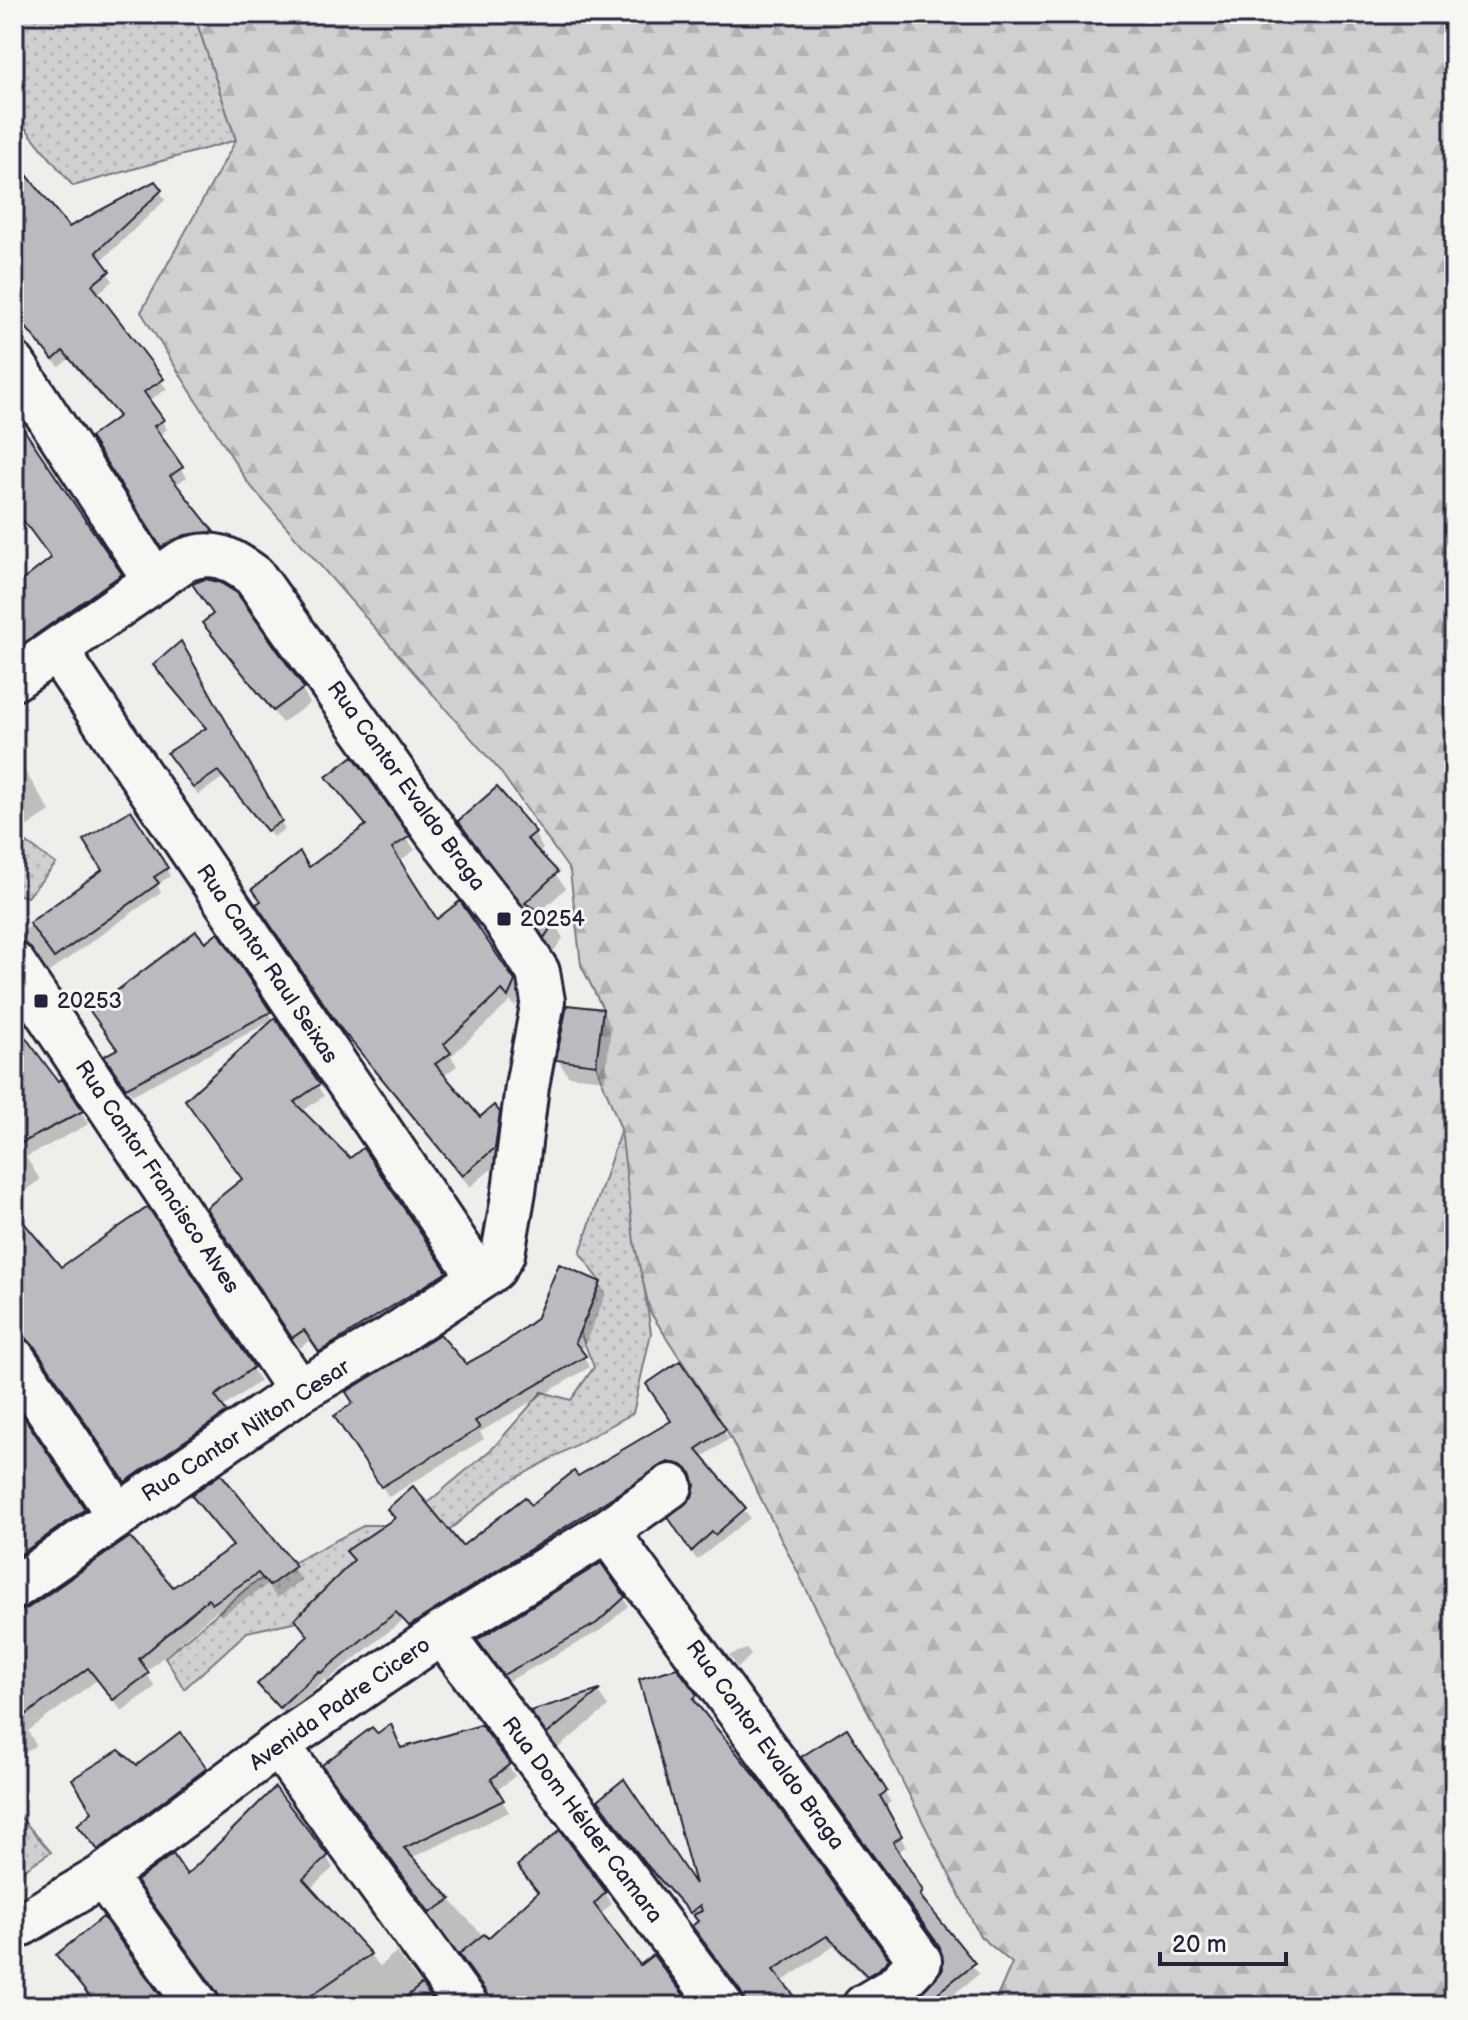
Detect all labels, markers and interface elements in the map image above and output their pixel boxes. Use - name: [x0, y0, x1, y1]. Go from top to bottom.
- street label: Rua Cantor Evaldo Braga: [321, 676, 491, 896]
- street label: Rua Cantor Raul Seixas: [190, 859, 344, 1069]
- place label: 20254: [520, 906, 586, 933]
- marker: 20254: [495, 910, 513, 928]
- place label: 20253: [57, 988, 122, 1015]
- marker: 20253: [32, 992, 50, 1010]
- street label: Rua Cantor Francisco Alves: [69, 1055, 245, 1299]
- street label: Rua Cantor Nilton Cesar: [137, 1353, 356, 1508]
- street label: Avenida Padre Cicero: [244, 1631, 436, 1777]
- street label: Rua Cantor Evaldo Braga: [680, 1635, 850, 1855]
- street label: Rua Dom Hélder Camara: [496, 1712, 668, 1928]
- scale bar: [1160, 1916, 1286, 1966]
- text: 20 m: [1172, 1930, 1227, 1959]

